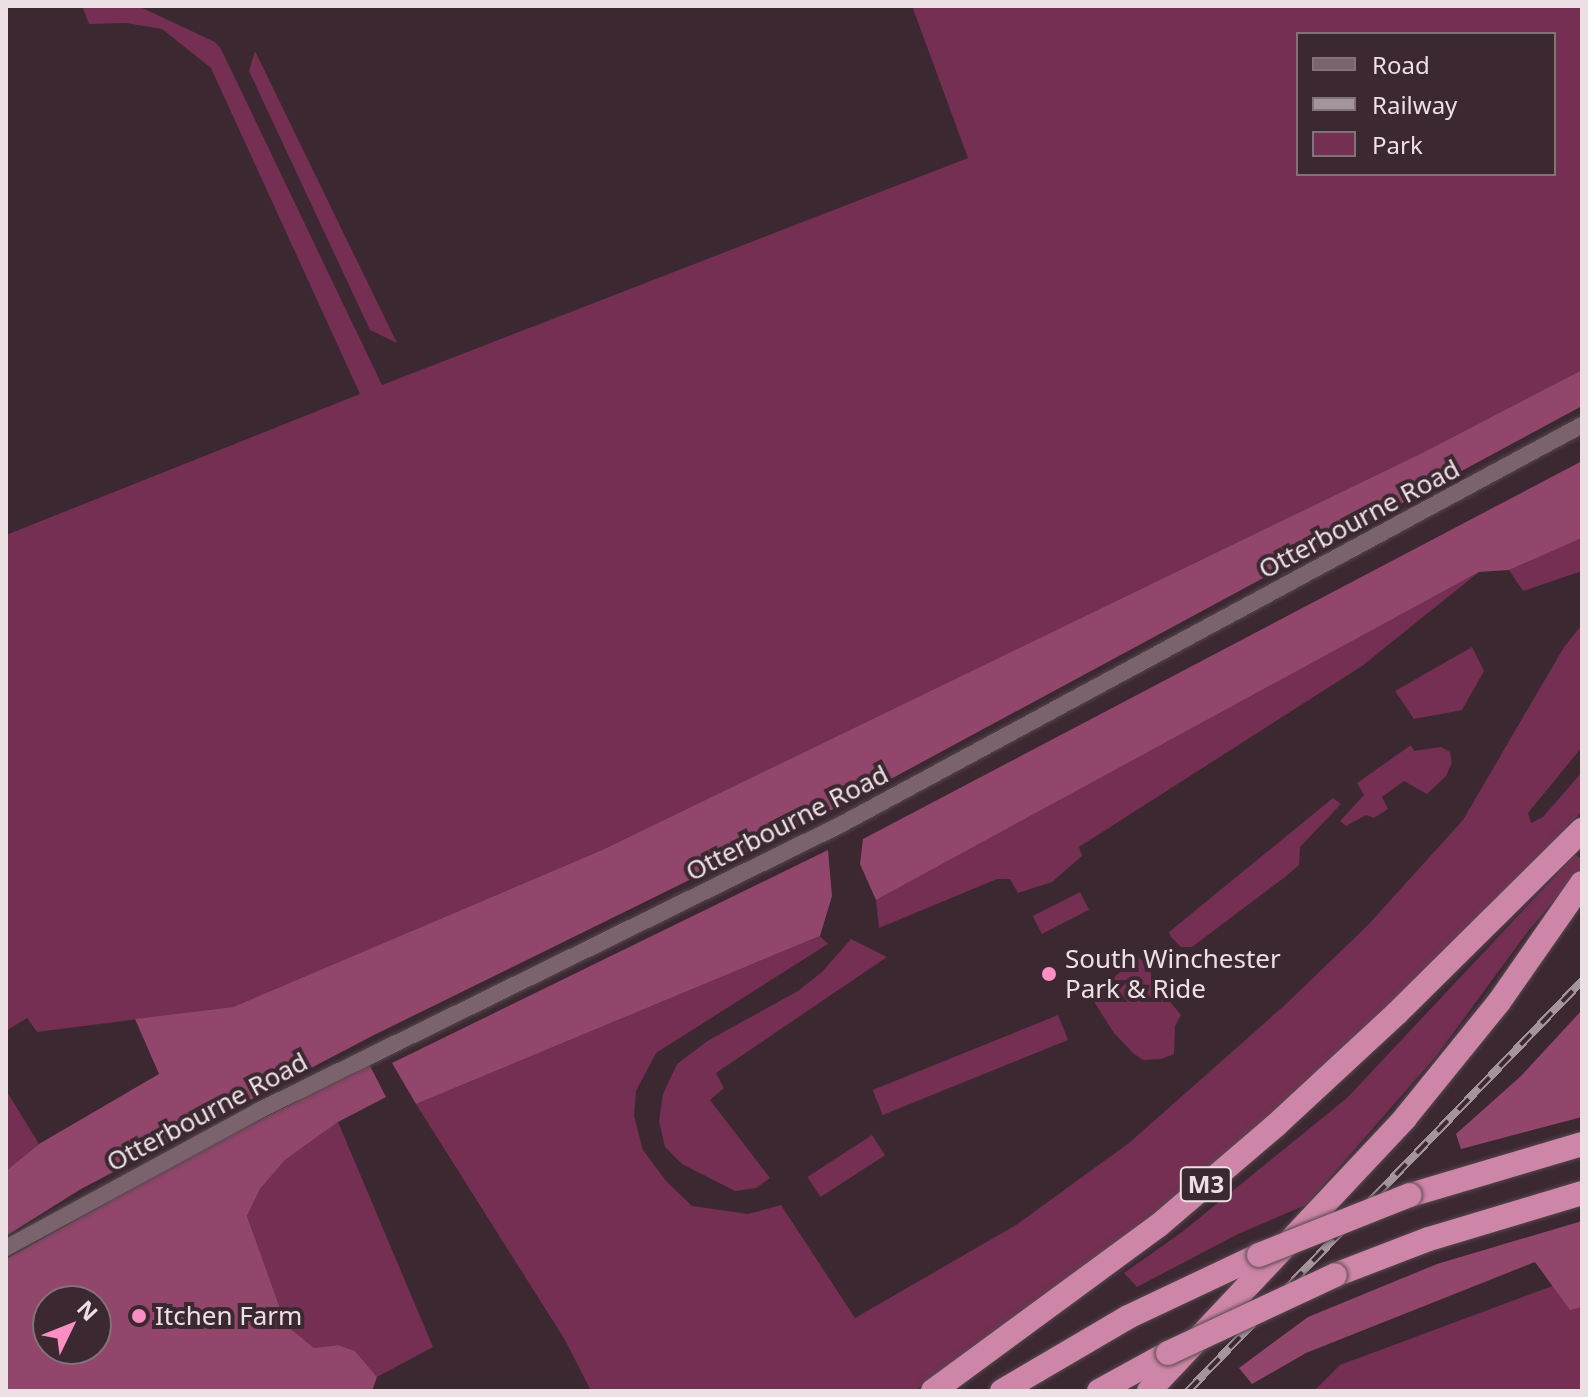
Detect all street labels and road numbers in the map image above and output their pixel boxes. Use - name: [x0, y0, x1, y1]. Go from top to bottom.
- street label: Otterbourne Road: [1253, 453, 1465, 585]
- street label: Otterbourne Road: [681, 758, 893, 888]
- street label: Otterbourne Road: [101, 1046, 313, 1178]
- road number: M3: [1178, 1164, 1234, 1204]

